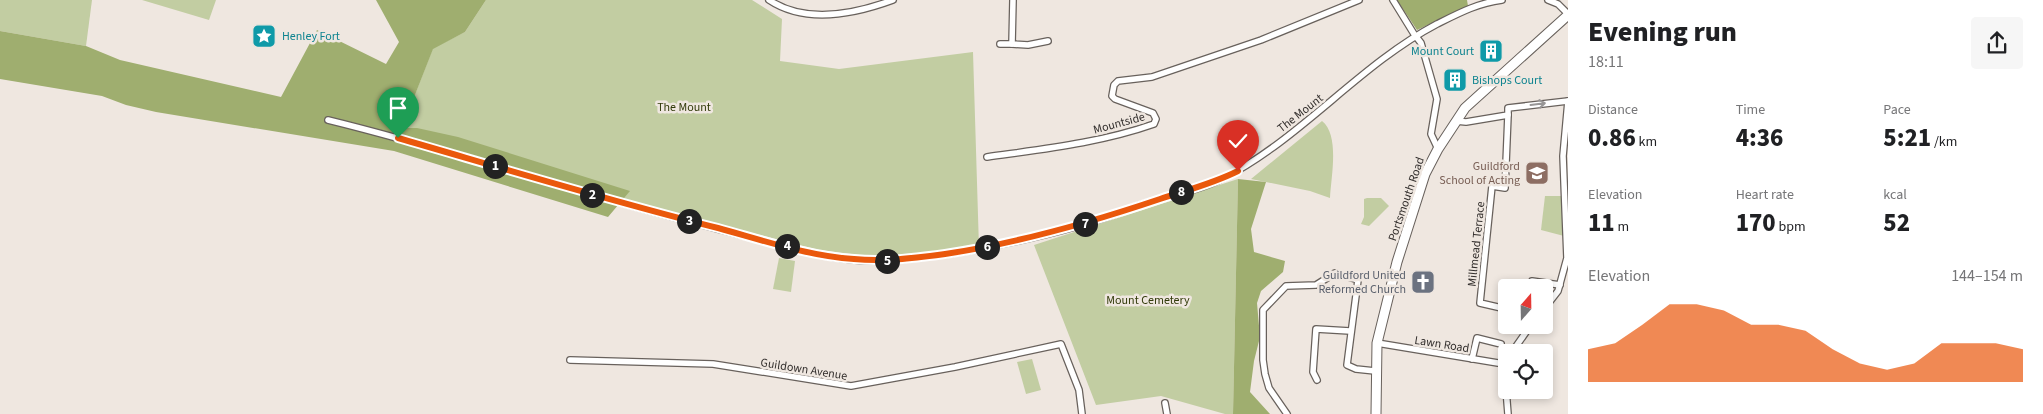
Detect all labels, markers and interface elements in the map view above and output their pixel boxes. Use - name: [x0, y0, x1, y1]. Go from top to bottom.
- text: Evening run: [1588, 12, 1737, 52]
- button: share: [1971, 17, 2023, 69]
- place icon: Henley Fort: [251, 23, 277, 49]
- place label: Henley Fort: [282, 28, 340, 45]
- building icon: Mount Court: [1478, 38, 1504, 64]
- place label: Mount Court: [1411, 43, 1474, 60]
- text: 18:11: [1588, 51, 1624, 73]
- building icon: Bishops Court: [1442, 67, 1468, 93]
- place label: Bishops Court: [1472, 72, 1542, 89]
- pin: [377, 87, 419, 138]
- street label: The Mount: [1274, 90, 1327, 137]
- icon: arrive: [384, 94, 412, 122]
- park label: The Mount: [657, 99, 711, 116]
- one-way arrow: [1530, 99, 1546, 109]
- text: Distance: [1588, 100, 1638, 120]
- text: Time: [1736, 100, 1765, 120]
- text: Pace: [1883, 100, 1911, 120]
- street label: Mountside: [1091, 108, 1147, 139]
- pin: [1217, 120, 1259, 171]
- text: 0.86: [1588, 120, 1636, 156]
- text: 4:36: [1736, 120, 1783, 156]
- text: 5:21: [1883, 120, 1931, 156]
- icon: check: [1224, 127, 1252, 155]
- text: km: [1636, 132, 1657, 152]
- text: /km: [1931, 132, 1957, 152]
- pin: 1: [482, 154, 508, 178]
- street label: Portsmouth Road: [1384, 155, 1429, 243]
- text: 1: [492, 156, 499, 176]
- place label: Guildford School of Acting: [1439, 158, 1520, 189]
- school or university icon: Guildford School of Acting: [1524, 160, 1550, 186]
- pin: 8: [1168, 180, 1194, 204]
- pin: 2: [580, 182, 604, 208]
- text: 8: [1178, 182, 1185, 202]
- text: 2: [589, 185, 596, 205]
- text: Elevation: [1588, 185, 1643, 205]
- text: Heart rate: [1736, 185, 1794, 205]
- text: kcal: [1883, 185, 1907, 205]
- street label: Millmead Terrace: [1464, 201, 1489, 287]
- text: 11: [1588, 205, 1615, 241]
- text: 170: [1736, 205, 1776, 241]
- text: 52: [1883, 205, 1910, 241]
- pin: 3: [676, 208, 702, 234]
- text: 3: [686, 211, 693, 231]
- pin: 7: [1072, 212, 1098, 236]
- text: 7: [1082, 214, 1089, 234]
- text: m: [1615, 217, 1629, 237]
- text: bpm: [1776, 217, 1806, 237]
- pin: 4: [774, 234, 800, 258]
- pin: 6: [974, 234, 1000, 260]
- text: 4: [784, 236, 791, 256]
- text: 6: [984, 237, 991, 257]
- pin: 5: [874, 248, 900, 274]
- text: 5: [884, 251, 891, 271]
- text: Elevation: [1588, 265, 1650, 287]
- text: 144–154 m: [1951, 265, 2023, 287]
- place label: Guildford United Reformed Church: [1318, 267, 1406, 298]
- church icon: Guildford United Reformed Church: [1410, 269, 1436, 295]
- north arrow: [1498, 279, 1552, 334]
- map controls: [1498, 279, 1553, 399]
- park label: Mount Cemetery: [1106, 292, 1190, 309]
- street label: Lawn Road: [1413, 332, 1471, 357]
- button: locate: [1498, 344, 1553, 399]
- street label: Guildown Avenue: [759, 354, 849, 385]

